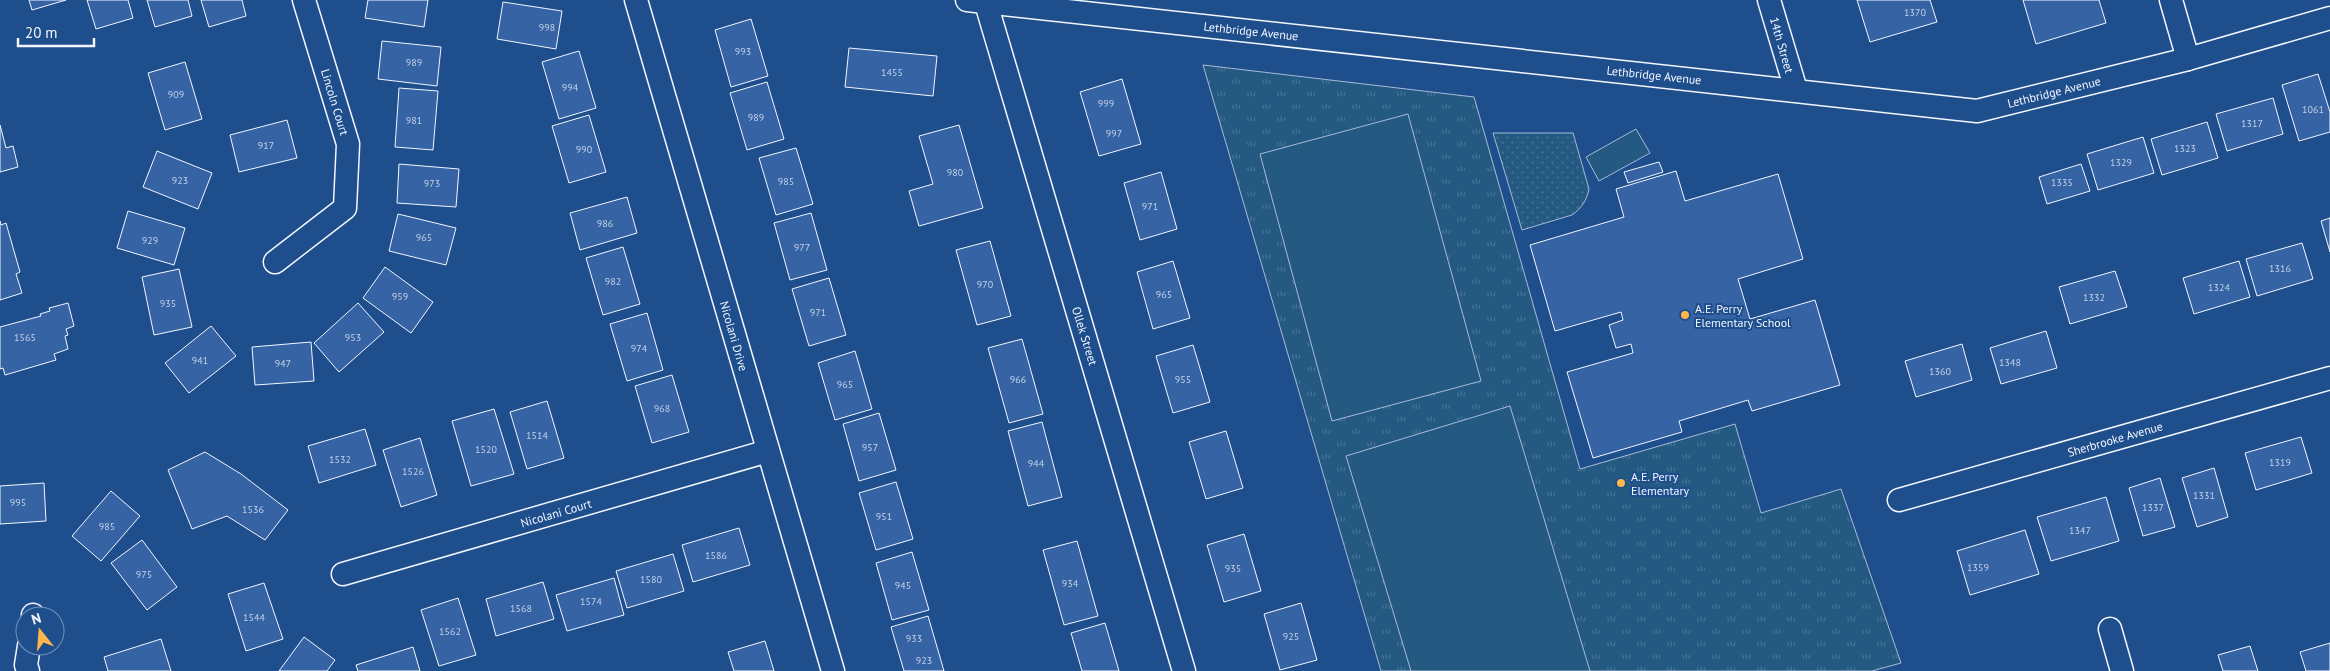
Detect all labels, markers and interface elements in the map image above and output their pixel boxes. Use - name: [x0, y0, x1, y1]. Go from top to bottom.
- house number: 1370: [1904, 6, 1926, 19]
- scale bar: [18, 15, 94, 47]
- street label: 14th Street: [1767, 15, 1797, 75]
- street label: Lethbridge Avenue: [1203, 19, 1299, 43]
- house number: 998: [539, 21, 555, 34]
- text: 20 m: [25, 23, 58, 42]
- house number: 993: [735, 45, 751, 58]
- house number: 989: [406, 56, 422, 69]
- street label: Lethbridge Avenue: [1606, 63, 1702, 87]
- house number: 1455: [881, 66, 903, 79]
- street label: Lincoln Court: [318, 67, 352, 137]
- street label: Lethbridge Avenue: [2006, 73, 2102, 111]
- house number: 994: [562, 81, 579, 94]
- house number: 909: [168, 88, 184, 101]
- house number: 999: [1098, 97, 1114, 110]
- house number: 1061: [2302, 103, 2324, 116]
- house number: 989: [748, 111, 764, 124]
- house number: 981: [406, 114, 422, 127]
- house number: 1317: [2241, 117, 2263, 130]
- house number: 997: [1106, 127, 1122, 140]
- house number: 917: [258, 139, 274, 152]
- house number: 1323: [2174, 142, 2196, 155]
- house number: 990: [576, 143, 593, 156]
- house number: 1329: [2110, 156, 2132, 169]
- house number: 980: [947, 166, 964, 179]
- house number: 923: [172, 174, 188, 187]
- house number: 985: [778, 175, 794, 188]
- house number: 1335: [2051, 176, 2073, 189]
- house number: 973: [424, 177, 440, 190]
- house number: 971: [1142, 200, 1158, 213]
- house number: 986: [597, 217, 613, 230]
- house number: 965: [416, 231, 432, 244]
- house number: 929: [142, 234, 158, 247]
- house number: 977: [794, 241, 810, 254]
- house number: 1316: [2269, 262, 2291, 275]
- house number: 982: [605, 275, 621, 288]
- house number: 970: [977, 278, 994, 291]
- house number: 1324: [2208, 281, 2230, 294]
- house number: 965: [1156, 288, 1172, 301]
- house number: 959: [392, 290, 408, 303]
- house number: 1332: [2083, 291, 2105, 304]
- house number: 935: [160, 297, 176, 310]
- street label: Nicolani Drive: [717, 299, 751, 373]
- place label: A.E. Perry Elementary School: [1695, 301, 1791, 330]
- street label: Ollek Street: [1069, 305, 1101, 367]
- house number: 971: [810, 306, 826, 319]
- marker: A.E. Perry Elementary School: [1679, 309, 1691, 321]
- house number: 1565: [14, 331, 36, 344]
- house number: 953: [345, 331, 361, 344]
- house number: 974: [631, 342, 648, 355]
- house number: 941: [192, 354, 208, 367]
- house number: 1348: [1999, 356, 2021, 369]
- house number: 947: [275, 357, 291, 370]
- house number: 1360: [1929, 365, 1951, 378]
- house number: 966: [1010, 373, 1026, 386]
- house number: 955: [1175, 373, 1191, 386]
- house number: 965: [837, 378, 853, 391]
- house number: 968: [654, 402, 670, 415]
- street label: Sherbrooke Avenue: [2066, 418, 2164, 460]
- house number: 1514: [526, 429, 548, 442]
- house number: 957: [862, 441, 878, 454]
- house number: 1520: [475, 443, 497, 456]
- house number: 1532: [329, 453, 351, 466]
- house number: 1319: [2269, 456, 2291, 469]
- house number: 944: [1028, 457, 1045, 470]
- house number: 1526: [402, 465, 424, 478]
- place label: A.E. Perry Elementary: [1631, 469, 1690, 498]
- marker: A.E. Perry Elementary: [1615, 477, 1627, 489]
- house number: 1331: [2193, 489, 2215, 502]
- house number: 995: [10, 496, 26, 509]
- street label: Nicolani Court: [519, 496, 593, 530]
- house number: 1337: [2142, 501, 2164, 514]
- house number: 1536: [242, 503, 264, 516]
- house number: 951: [876, 510, 892, 523]
- house number: 985: [99, 520, 115, 533]
- house number: 1347: [2069, 524, 2091, 537]
- house number: 1586: [705, 549, 727, 562]
- house number: 1359: [1967, 561, 1989, 574]
- house number: 935: [1225, 562, 1241, 575]
- house number: 975: [136, 568, 152, 581]
- house number: 1580: [640, 573, 662, 586]
- house number: 934: [1062, 577, 1079, 590]
- house number: 945: [895, 579, 911, 592]
- house number: 1574: [580, 595, 602, 608]
- house number: 1568: [510, 602, 532, 615]
- north arrow: [15, 606, 65, 656]
- text: N: [29, 609, 43, 629]
- house number: 1544: [243, 611, 265, 624]
- house number: 1562: [439, 625, 461, 638]
- house number: 925: [1283, 630, 1299, 643]
- house number: 933: [906, 632, 922, 645]
- house number: 923: [916, 654, 932, 667]

